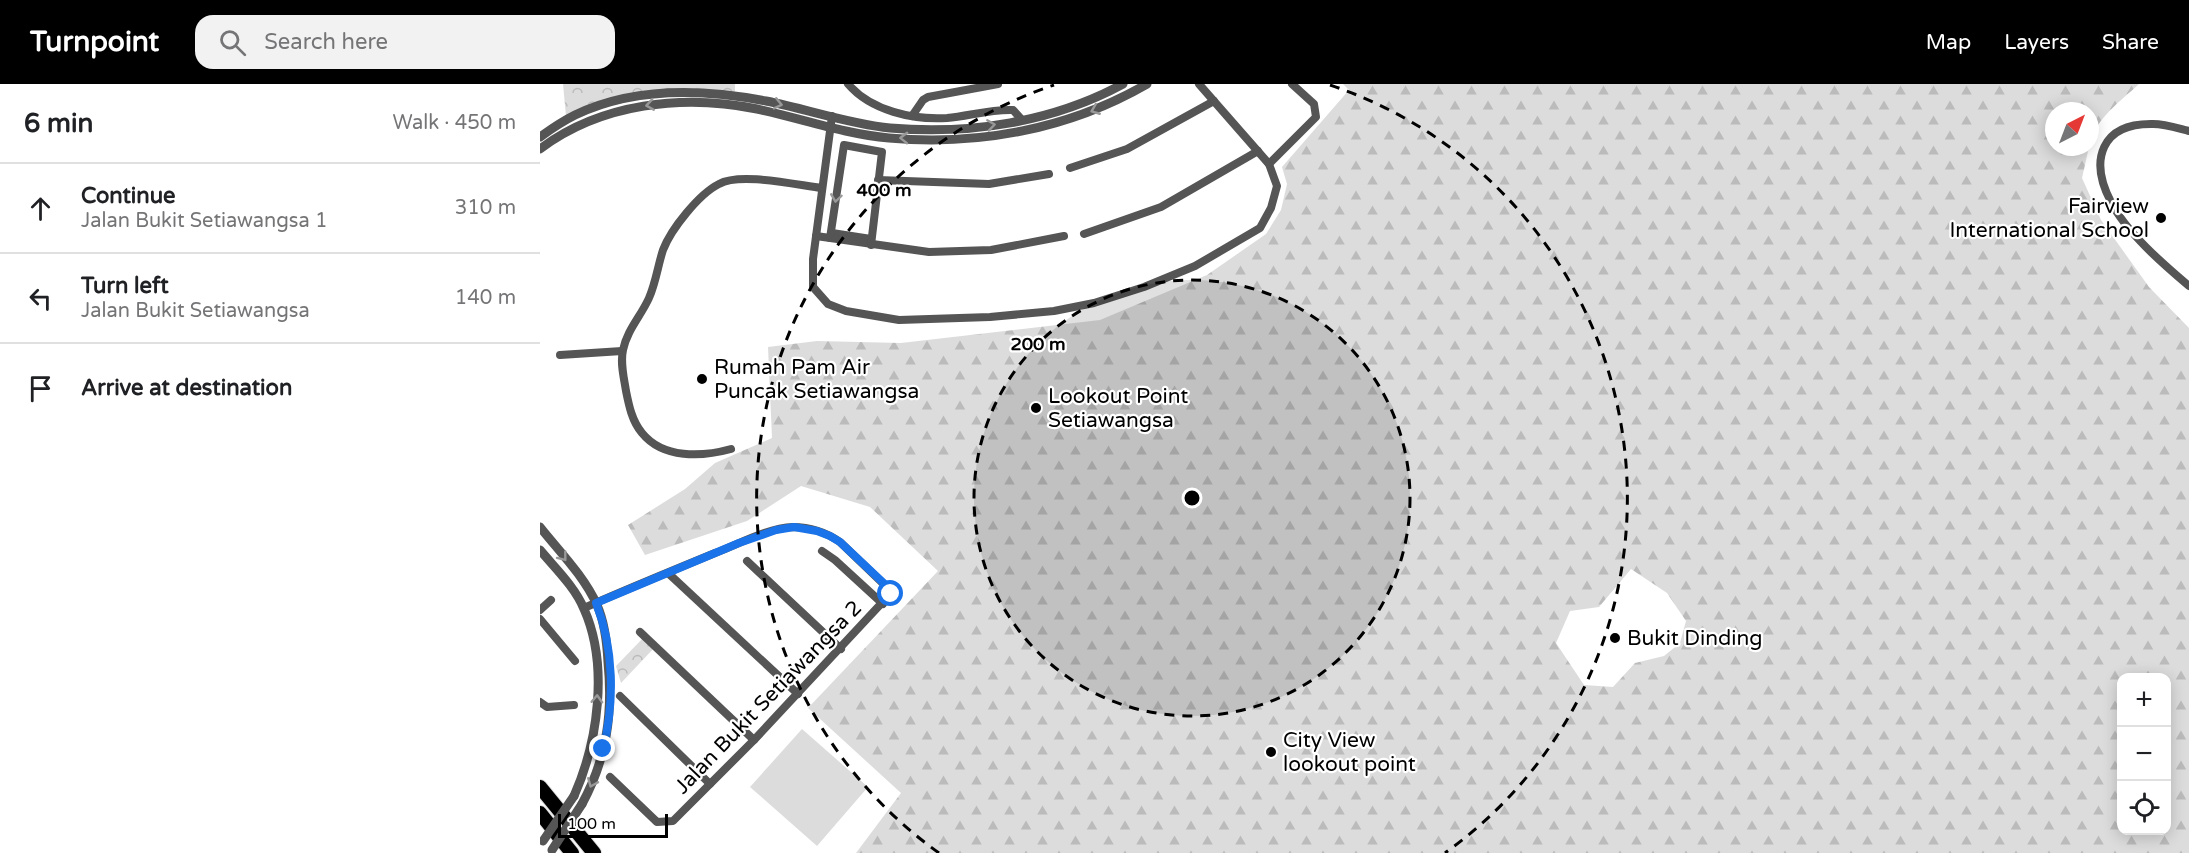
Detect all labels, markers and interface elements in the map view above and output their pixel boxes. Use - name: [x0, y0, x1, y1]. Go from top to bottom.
- search box: [195, 15, 615, 69]
- text: Turnpoint: [30, 25, 159, 59]
- icon: search: [216, 26, 249, 59]
- text: Search here: [264, 29, 388, 55]
- text: Map: [1926, 30, 1971, 55]
- text: Layers: [2004, 30, 2069, 55]
- text: Share: [2102, 30, 2159, 55]
- one-way arrow: [772, 97, 782, 110]
- one-way arrow: [645, 99, 654, 111]
- north arrow: [2045, 102, 2099, 156]
- one-way arrow: [1090, 103, 1101, 115]
- text: 6 min: [24, 108, 93, 139]
- text: Walk · 450 m: [393, 111, 516, 135]
- one-way arrow: [986, 120, 995, 132]
- one-way arrow: [899, 132, 908, 144]
- text: 400 m: [856, 179, 912, 201]
- text: Continue: [81, 183, 176, 209]
- icon: ahead: [24, 192, 57, 225]
- one-way arrow: [831, 193, 843, 203]
- place label: Fairview International School: [1950, 194, 2149, 243]
- text: 310 m: [455, 196, 516, 220]
- text: Jalan Bukit Setiawangsa 1: [81, 209, 327, 233]
- marker: Fairview International School: [2154, 211, 2168, 225]
- text: Turn left: [81, 273, 169, 299]
- icon: left: [24, 282, 57, 315]
- text: 140 m: [455, 286, 516, 310]
- text: Jalan Bukit Setiawangsa: [81, 299, 310, 323]
- text: 200 m: [1010, 333, 1066, 355]
- place label: Rumah Pam Air Puncak Setiawangsa: [714, 355, 919, 404]
- icon: arrive: [24, 372, 57, 405]
- marker: Rumah Pam Air Puncak Setiawangsa: [695, 372, 709, 386]
- text: Arrive at destination: [81, 375, 292, 401]
- place label: Lookout Point Setiawangsa: [1048, 384, 1188, 433]
- marker: Lookout Point Setiawangsa: [1029, 401, 1043, 415]
- centre of rings: [1182, 488, 1202, 508]
- one-way arrow: [556, 551, 567, 562]
- route start: [877, 580, 903, 606]
- street label: Jalan Bukit Setiawangsa 2: [669, 596, 867, 799]
- place label: Bukit Dinding: [1627, 626, 1762, 651]
- marker: Bukit Dinding: [1608, 631, 1622, 645]
- map controls: [2117, 673, 2171, 835]
- button: +: [2117, 673, 2171, 727]
- one-way arrow: [591, 695, 603, 704]
- button: −: [2117, 727, 2171, 781]
- place label: City View lookout point: [1283, 728, 1416, 777]
- route end: [589, 735, 615, 761]
- marker: City View lookout point: [1264, 745, 1278, 759]
- one-way arrow: [587, 776, 599, 787]
- button: locate: [2117, 781, 2171, 835]
- scale bar: [558, 811, 668, 838]
- text: 100 m: [567, 814, 616, 834]

